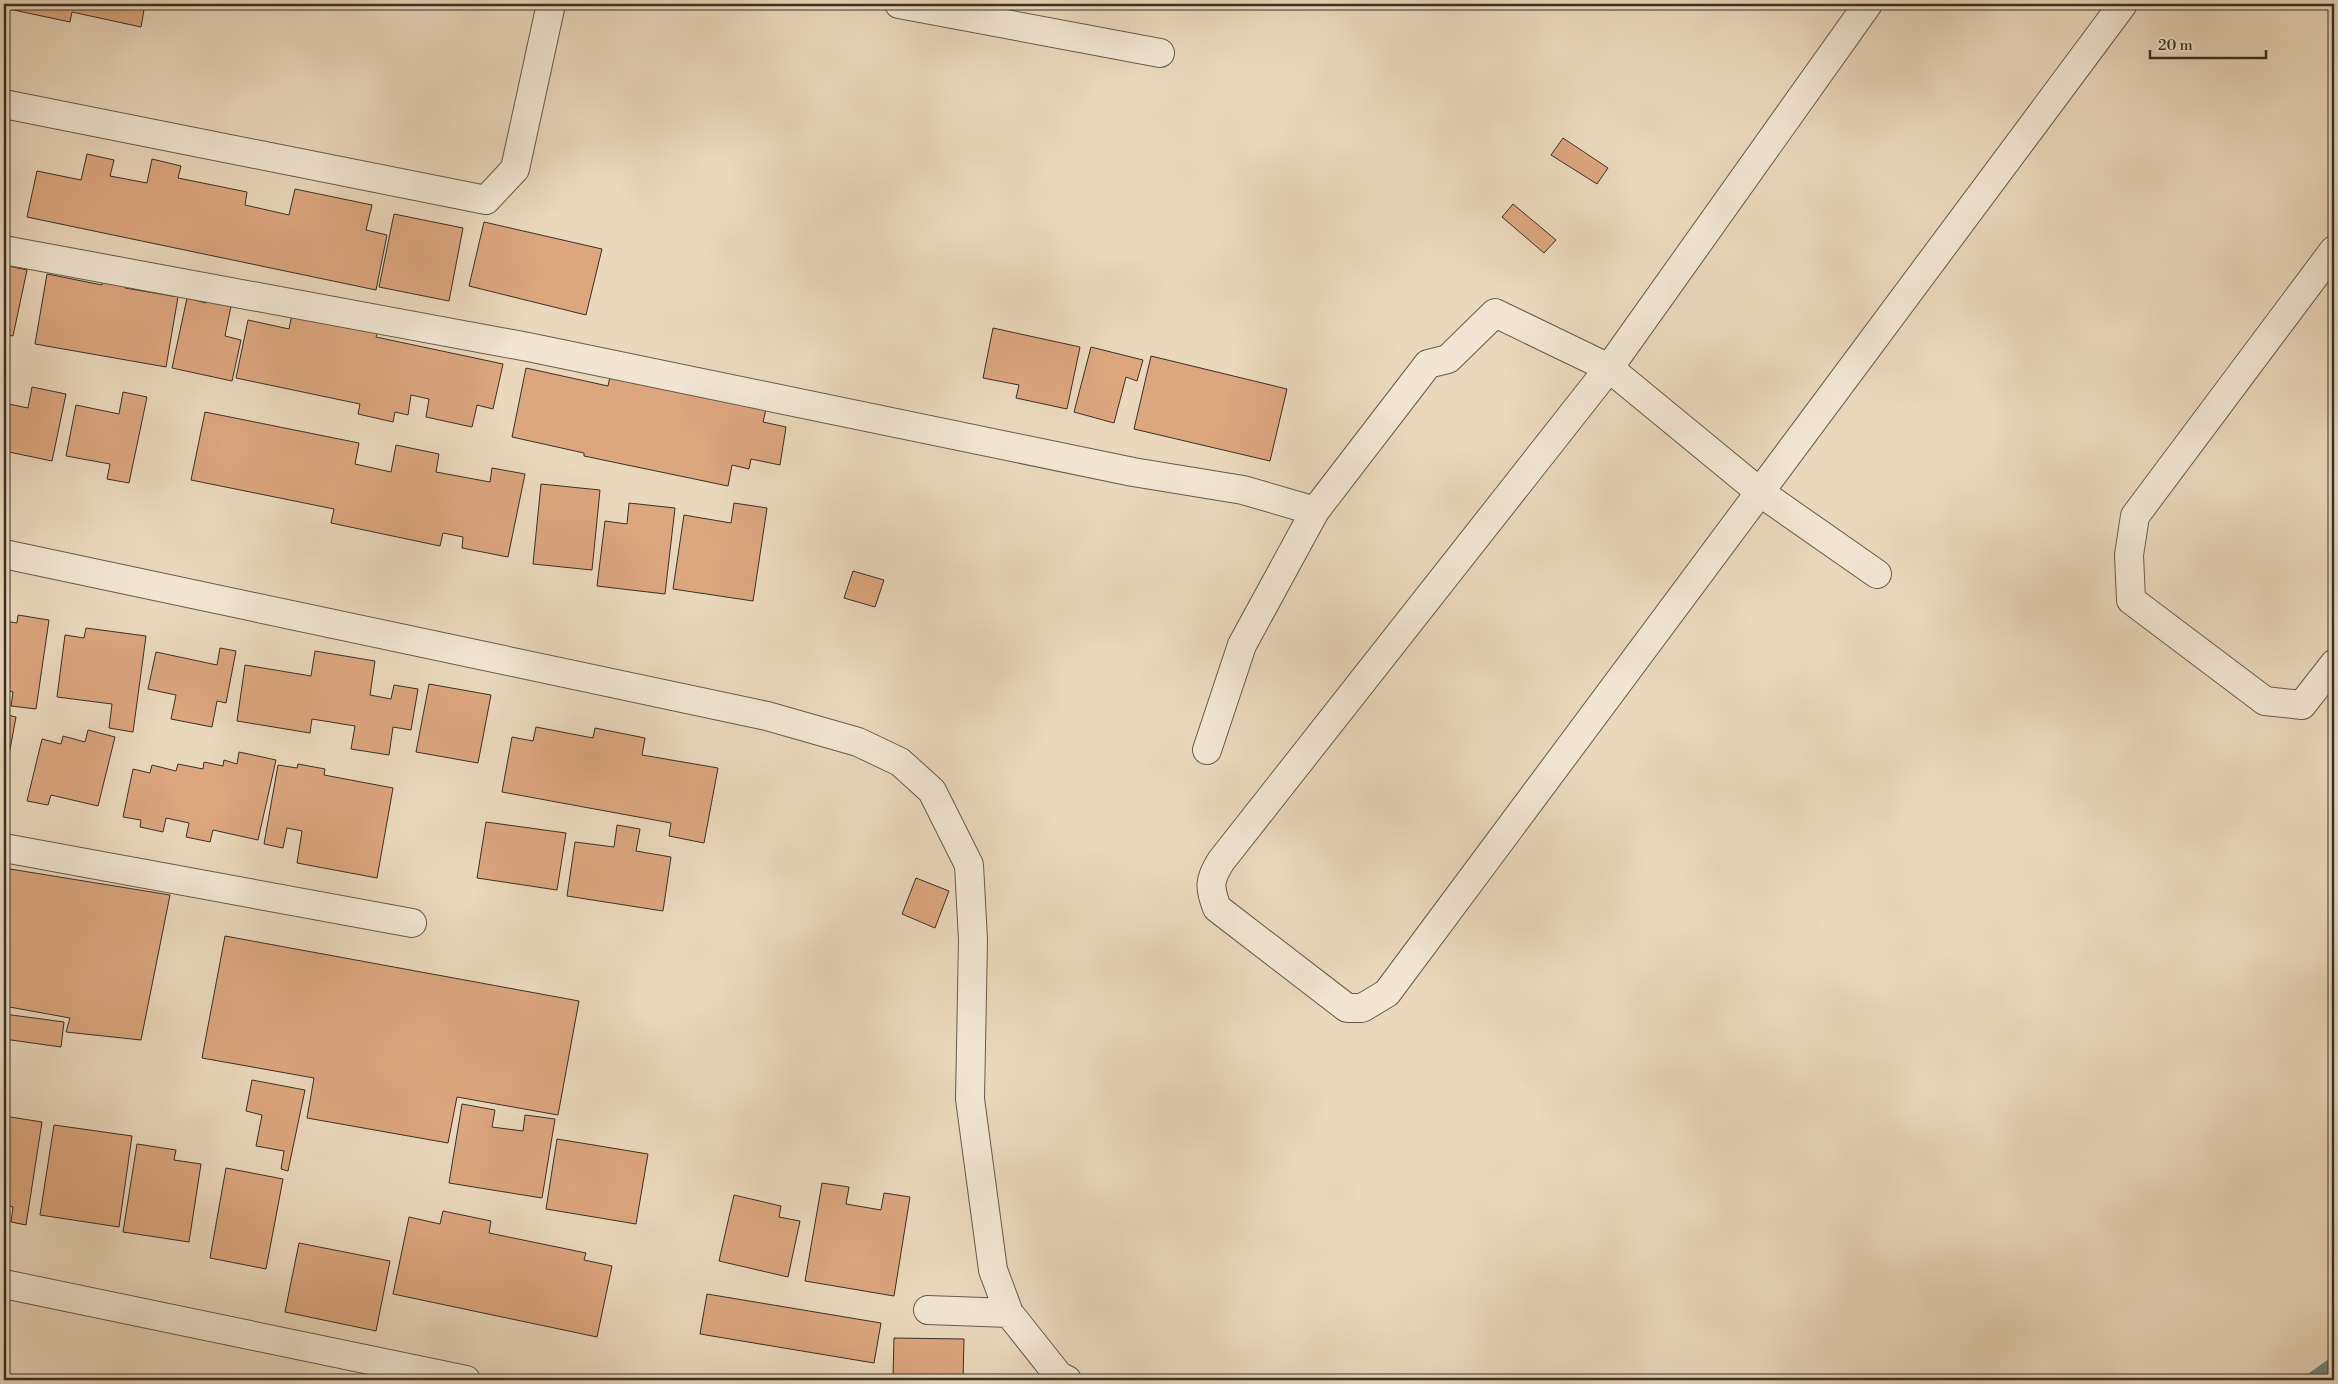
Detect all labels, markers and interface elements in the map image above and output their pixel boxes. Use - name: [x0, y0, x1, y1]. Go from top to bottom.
- scale bar: [2150, 28, 2267, 60]
- text: 20 m: [2158, 36, 2193, 55]

